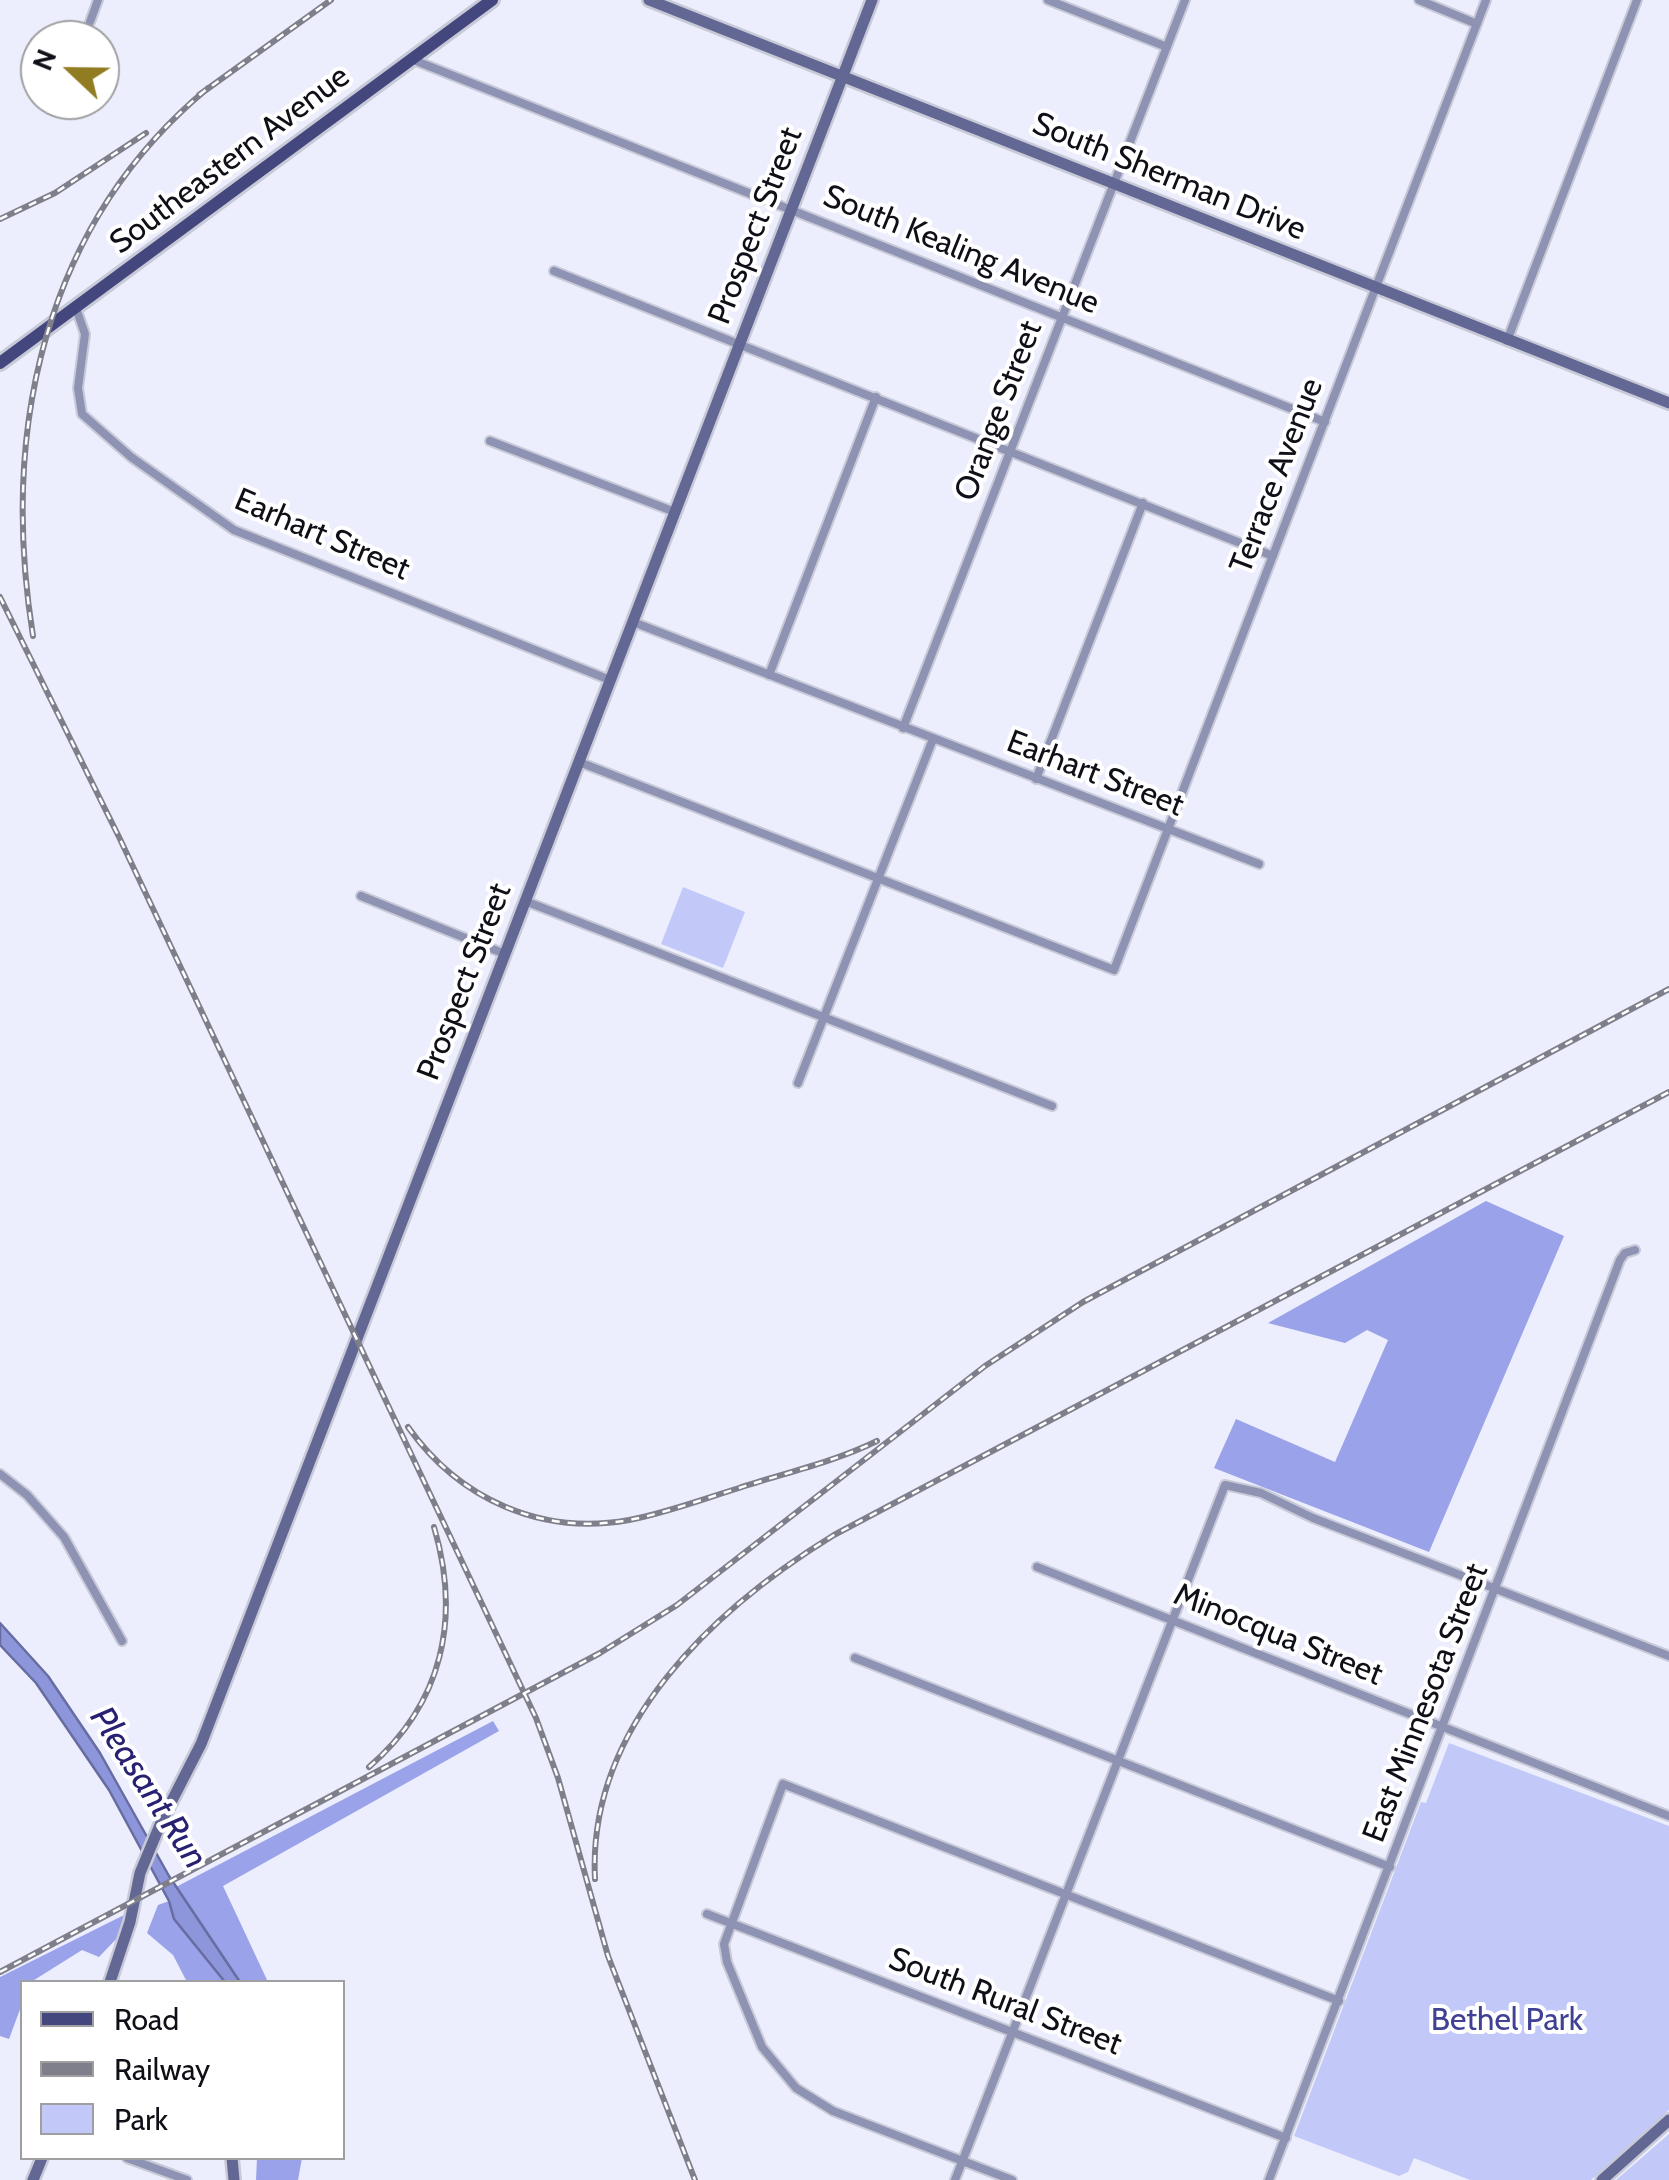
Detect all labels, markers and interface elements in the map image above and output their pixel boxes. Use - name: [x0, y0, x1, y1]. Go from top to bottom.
- north arrow: [20, 20, 120, 120]
- text: N: [25, 44, 64, 75]
- street label: Southeastern Avenue: [103, 57, 357, 263]
- street label: South Sherman Drive: [1027, 105, 1311, 249]
- street label: Prospect Street: [701, 122, 811, 330]
- street label: South Kealing Avenue: [818, 177, 1104, 323]
- street label: Orange Street: [947, 316, 1051, 506]
- street label: Terrace Avenue: [1222, 373, 1332, 579]
- street label: Earhart Street: [229, 481, 415, 589]
- street label: Earhart Street: [1001, 723, 1189, 825]
- street label: Prospect Street: [410, 878, 520, 1086]
- street label: East Minnesota Street: [1355, 1558, 1497, 1848]
- street label: Minocqua Street: [1168, 1576, 1388, 1694]
- water label: Pleasant Run: [80, 1699, 216, 1877]
- street label: South Rural Street: [883, 1940, 1127, 2064]
- legend: [20, 1980, 345, 2160]
- text: Road: [114, 2001, 179, 2038]
- park label: Bethel Park: [1431, 2002, 1583, 2040]
- text: Railway: [114, 2051, 210, 2088]
- text: Park: [114, 2101, 168, 2138]

